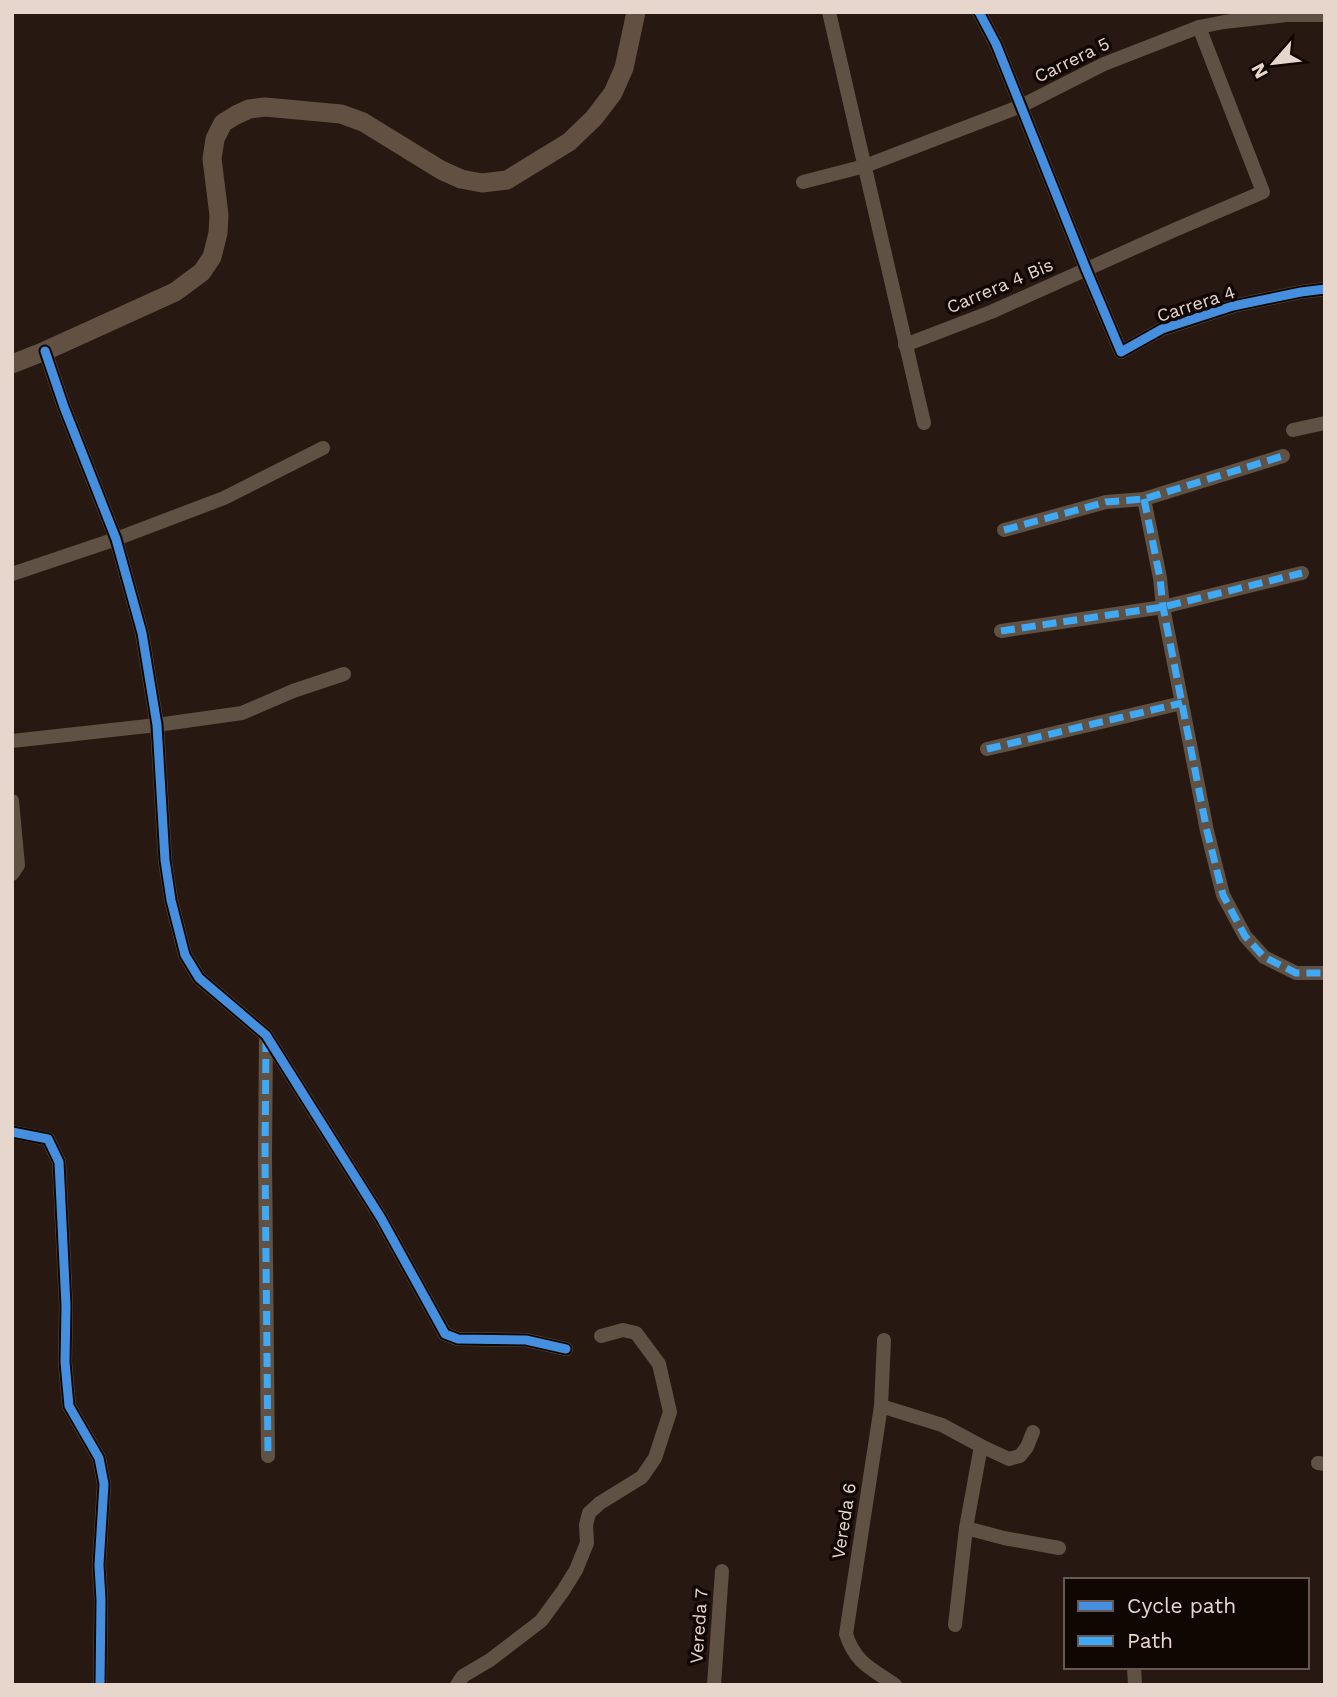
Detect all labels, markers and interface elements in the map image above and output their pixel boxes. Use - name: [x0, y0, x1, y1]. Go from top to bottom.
- north arrow: [1239, 28, 1309, 98]
- street label: Carrera 5: [1031, 32, 1113, 87]
- text: N: [1246, 59, 1273, 82]
- street label: Carrera 4 Bis: [943, 254, 1056, 317]
- street label: Carrera 4: [1154, 281, 1238, 326]
- street label: Vereda 6: [827, 1481, 860, 1560]
- legend: [1064, 1578, 1309, 1669]
- street label: Vereda 7: [685, 1588, 712, 1664]
- text: Cycle path: [1127, 1593, 1236, 1618]
- text: Path: [1127, 1628, 1173, 1653]

